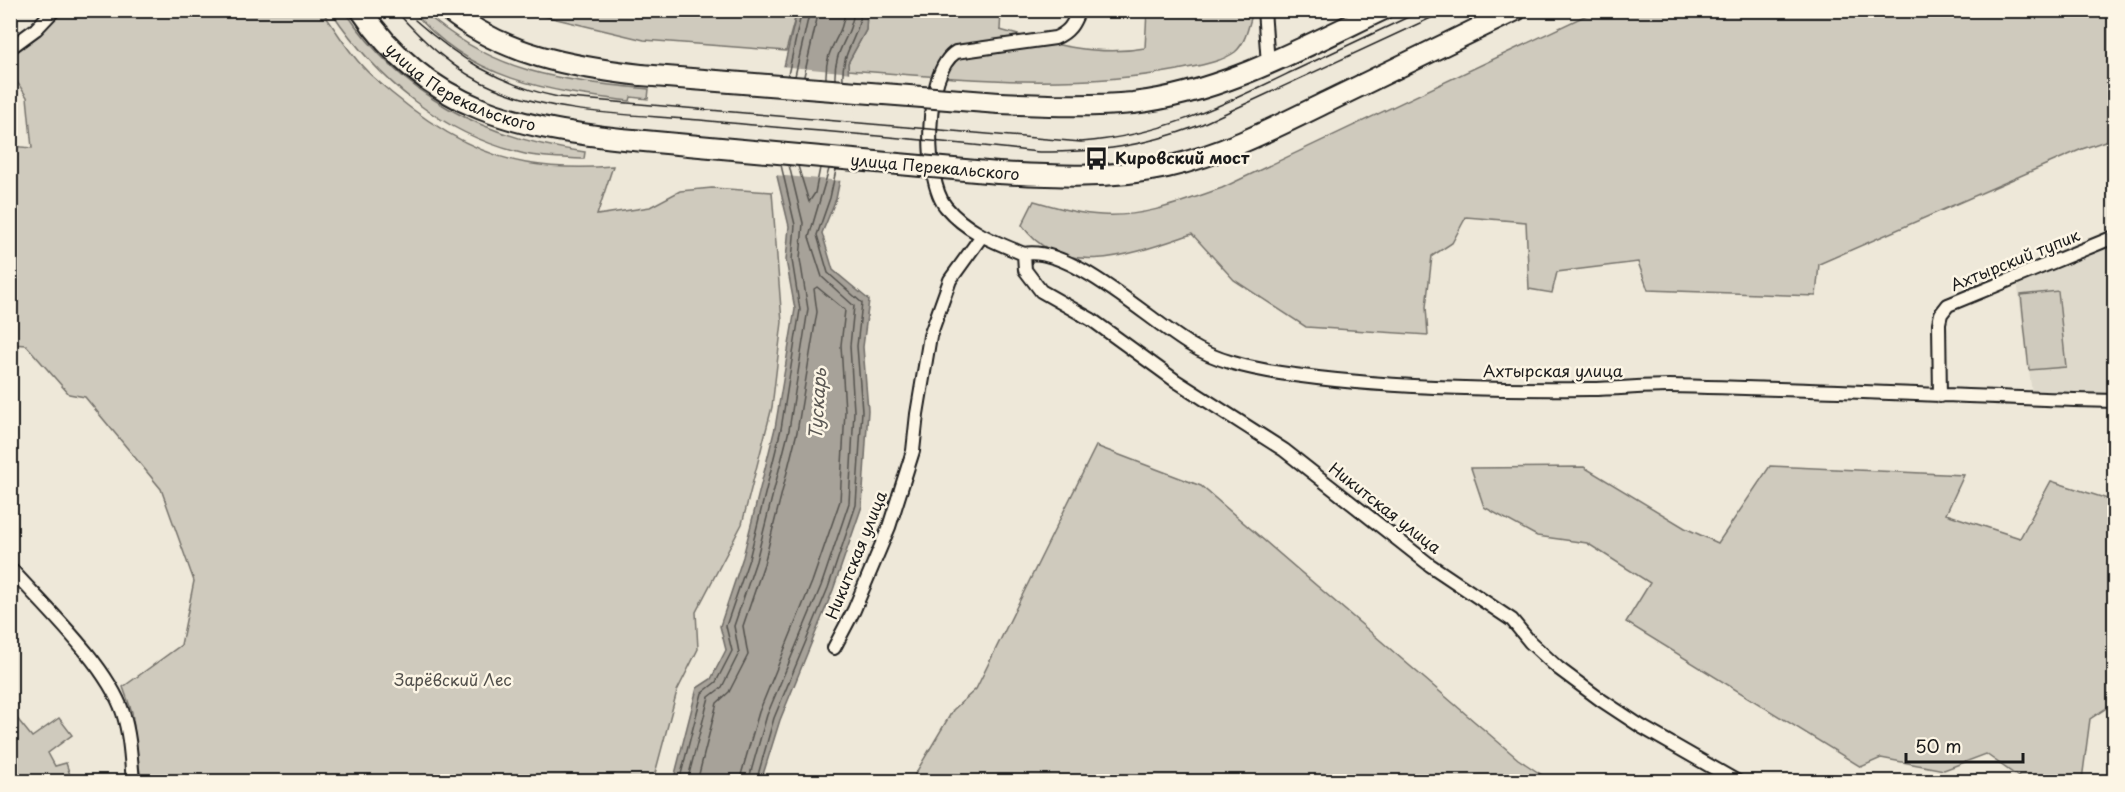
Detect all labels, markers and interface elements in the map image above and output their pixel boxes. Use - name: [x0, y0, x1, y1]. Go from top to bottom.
- street label: улица Перекальского: [381, 37, 538, 136]
- bus stop icon: Кировский мост: [1084, 145, 1110, 171]
- place label: Кировский мост: [1115, 145, 1250, 169]
- street label: улица Перекальского: [849, 147, 1021, 185]
- street label: Ахтырский тупик: [1946, 222, 2083, 296]
- street label: Ахтырская улица: [1483, 358, 1623, 382]
- water label: Тускарь: [801, 367, 833, 440]
- street label: Никитская улица: [1324, 456, 1447, 559]
- street label: Никитская улица: [818, 487, 892, 622]
- park label: Зарёвский Лес: [394, 667, 512, 691]
- scale bar: [1906, 726, 2023, 764]
- text: 50 m: [1915, 732, 1962, 759]

